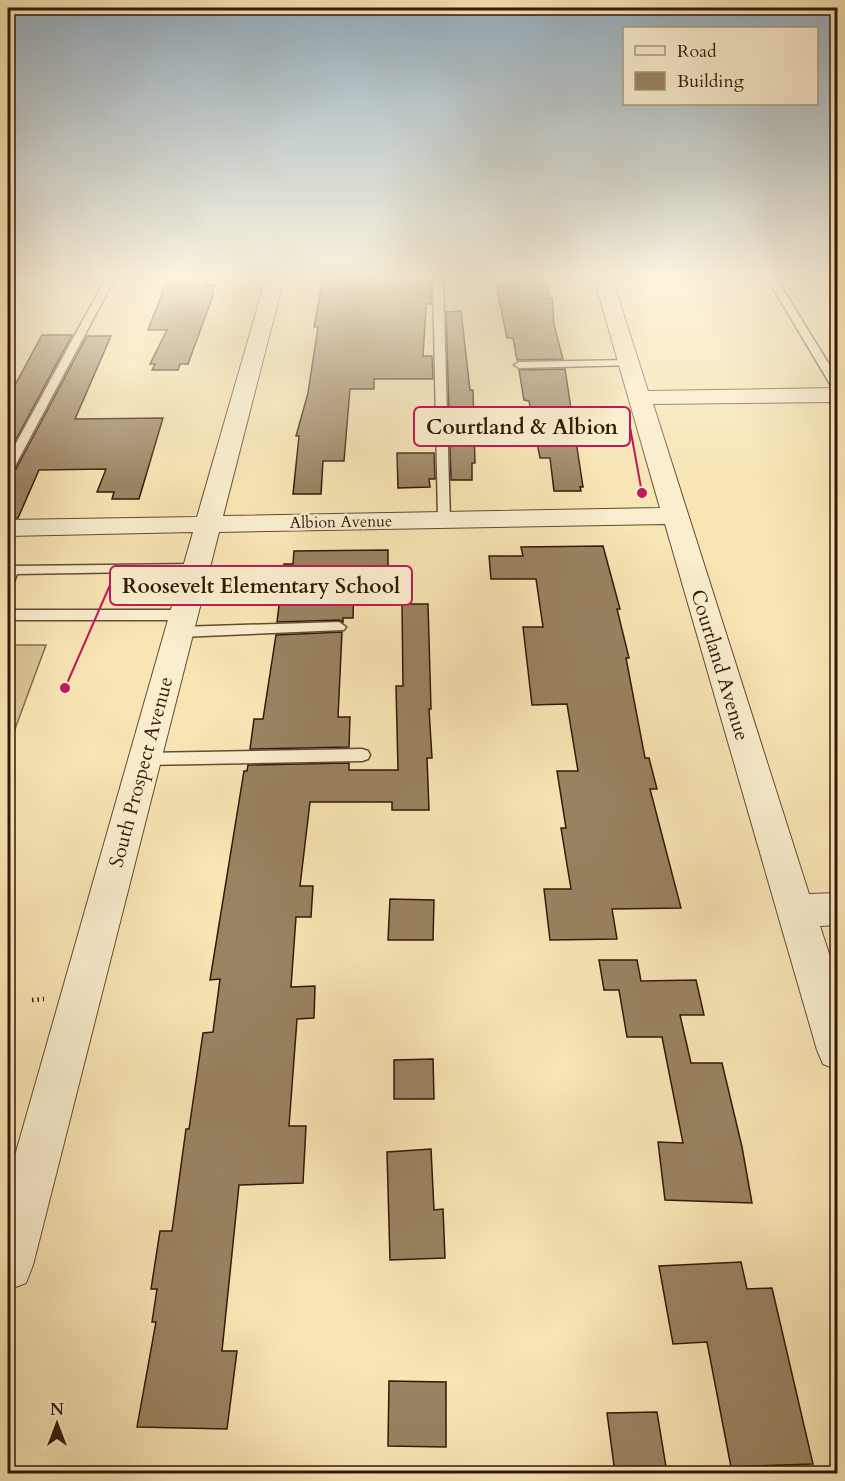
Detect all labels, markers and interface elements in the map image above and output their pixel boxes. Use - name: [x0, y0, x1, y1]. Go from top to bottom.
- legend: [623, 27, 818, 105]
- text: Road: [677, 39, 717, 64]
- text: Building: [677, 69, 745, 94]
- callout: Courtland & Albion: [414, 407, 630, 446]
- text: Courtland & Albion: [426, 413, 618, 442]
- street label: Albion Avenue: [290, 510, 392, 534]
- callout: Roosevelt Elementary School: [110, 566, 412, 605]
- text: Roosevelt Elementary School: [122, 572, 400, 601]
- street label: Courtland Avenue: [684, 586, 756, 744]
- street label: South Prospect Avenue: [103, 674, 179, 870]
- north arrow: [27, 1394, 87, 1454]
- text: N: [50, 1399, 64, 1421]

